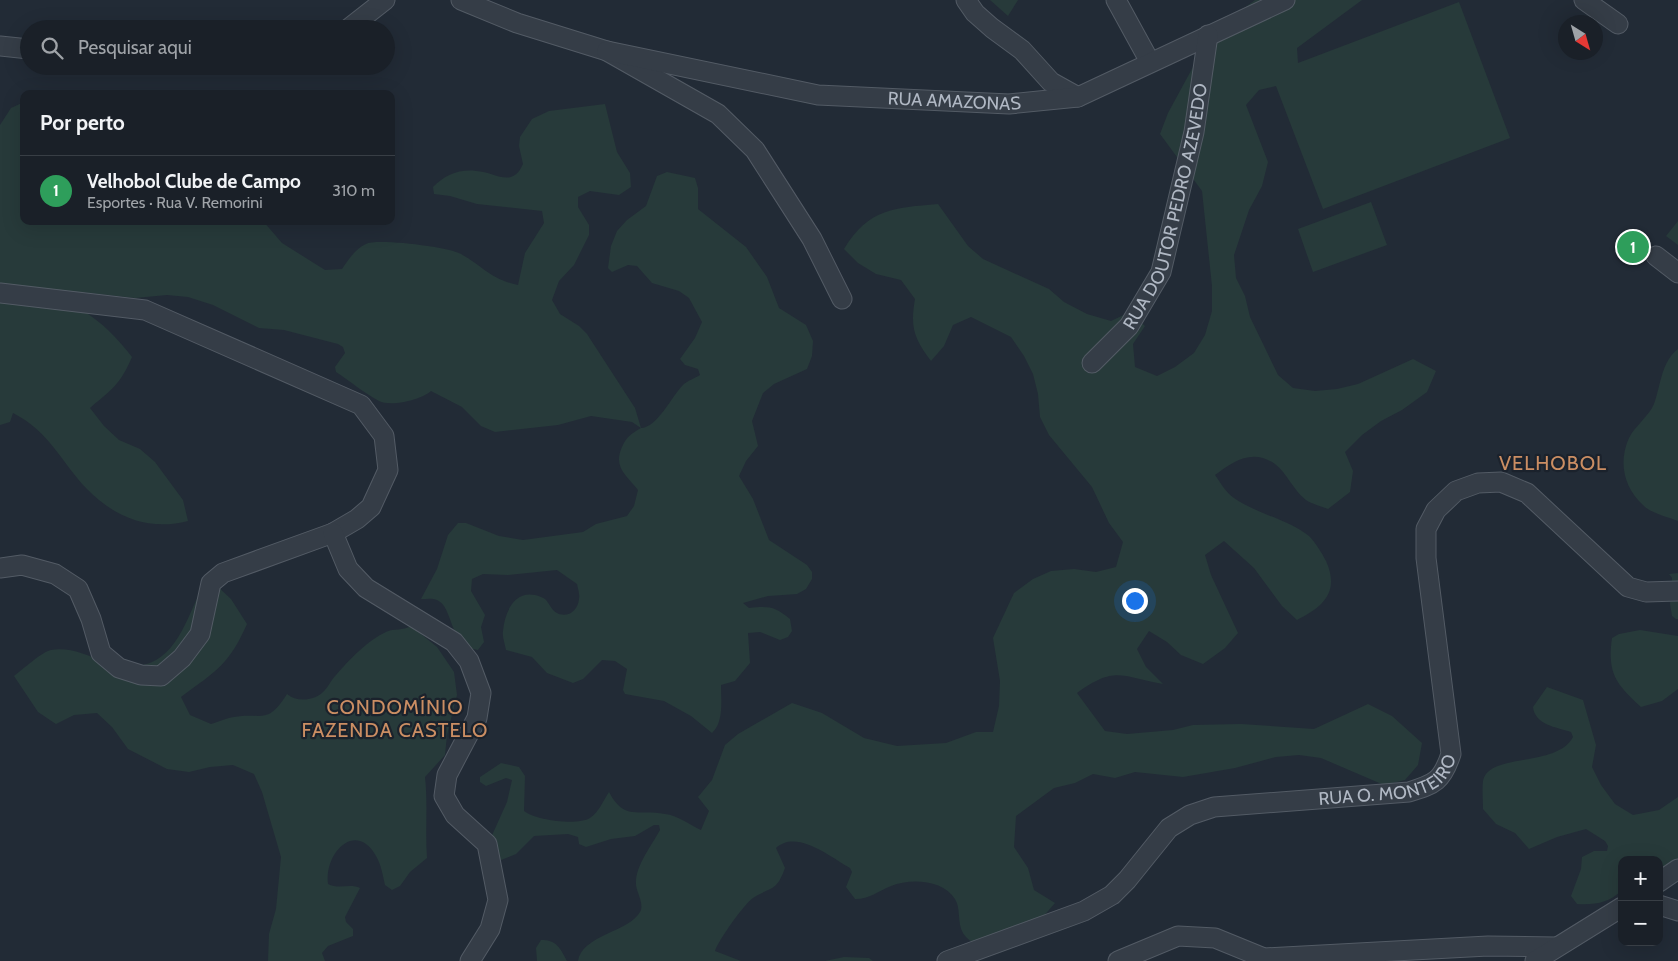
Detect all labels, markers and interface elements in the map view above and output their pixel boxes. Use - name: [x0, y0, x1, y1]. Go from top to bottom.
- north arrow: [1558, 15, 1603, 60]
- search box: [20, 20, 395, 75]
- icon: search: [38, 34, 66, 62]
- text: Pesquisar aqui: [78, 36, 192, 59]
- street label: RUA DOUTOR PEDRO AZEVEDO: [1118, 82, 1212, 334]
- street label: RUA AMAZONAS: [887, 87, 1022, 115]
- text: Por perto: [40, 110, 125, 135]
- text: Velhobol Clube de Campo: [87, 170, 301, 193]
- text: 1: [53, 181, 59, 200]
- text: 310 m: [332, 181, 375, 200]
- text: Esportes · Rua V. Remorini: [87, 193, 263, 212]
- pin: 1: [1617, 228, 1649, 266]
- district label: VELHOBOL: [1499, 451, 1607, 475]
- your location: [1122, 588, 1148, 614]
- district label: CONDOMÍNIO FAZENDA CASTELO: [302, 695, 488, 742]
- street label: RUA O. MONTEIRO: [1318, 751, 1461, 810]
- map controls: [1618, 856, 1663, 946]
- button: +: [1618, 856, 1663, 901]
- button: −: [1618, 901, 1663, 946]

